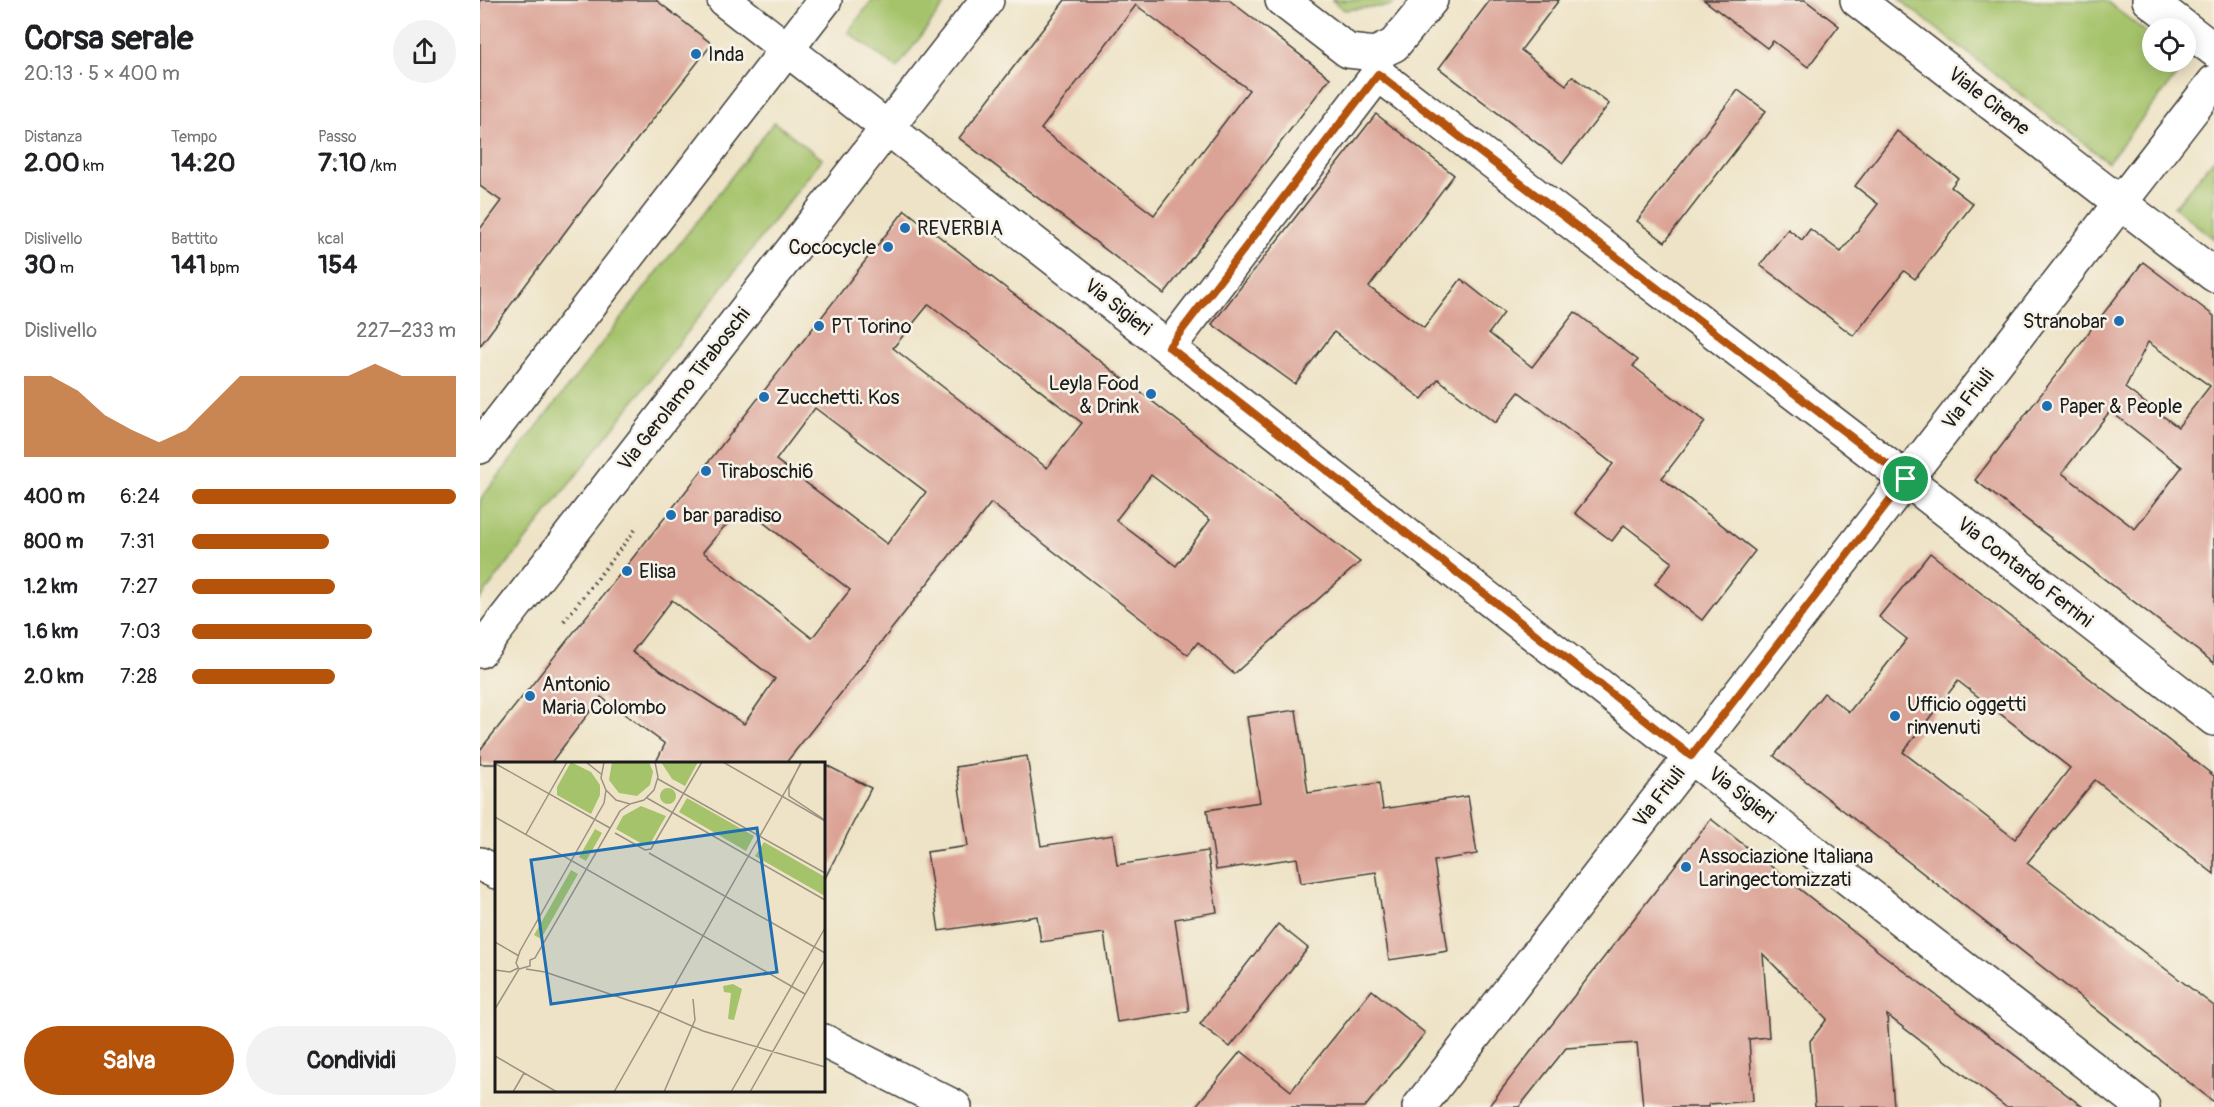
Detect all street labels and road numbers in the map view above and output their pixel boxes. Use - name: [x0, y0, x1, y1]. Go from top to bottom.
- street label: Viale Cirene: [1943, 61, 2035, 141]
- street label: Via Sigieri: [1079, 273, 1157, 341]
- street label: Via Gerolamo Tiraboschi: [612, 302, 756, 476]
- street label: Via Friuli: [1937, 364, 1999, 434]
- street label: Via Contardo Ferrini: [1952, 511, 2098, 633]
- street label: Via Sigieri: [1703, 761, 1781, 829]
- street label: Via Friuli: [1628, 762, 1690, 832]

